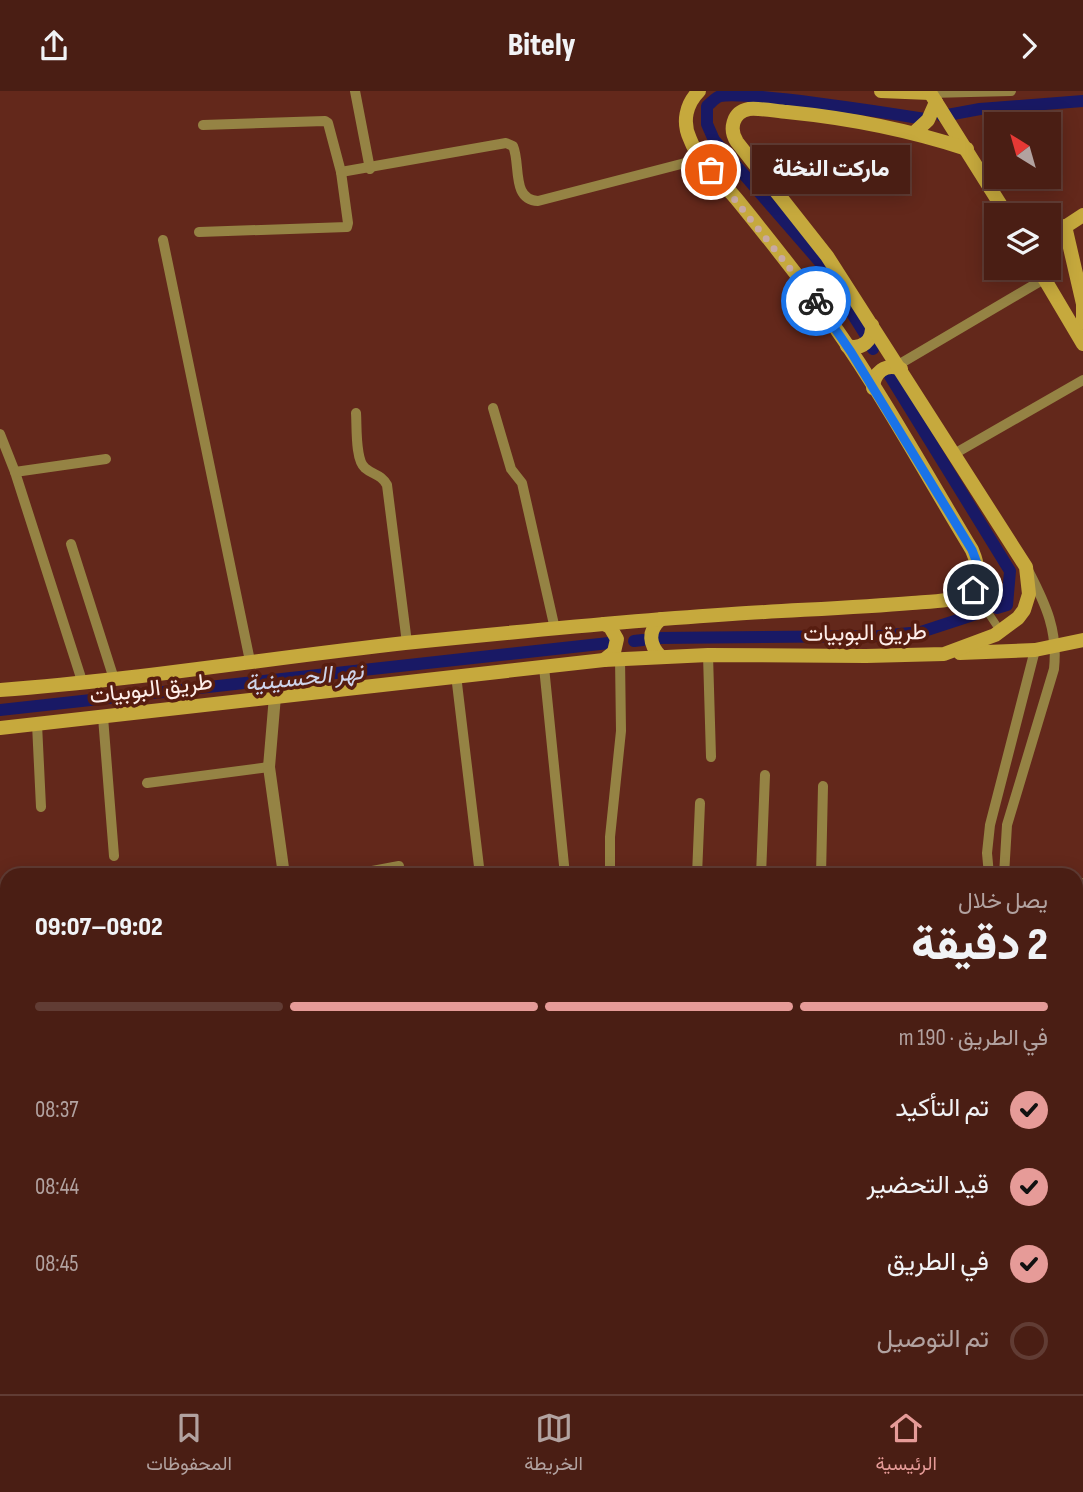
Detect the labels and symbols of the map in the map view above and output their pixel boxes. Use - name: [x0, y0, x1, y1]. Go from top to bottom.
- north arrow: [984, 112, 1060, 189]
- pin: [681, 140, 741, 200]
- callout: ماركت النخلة: [753, 146, 910, 195]
- courier: [781, 266, 851, 336]
- pin: [943, 560, 1003, 620]
- street label: طريق البوبيات: [803, 618, 927, 648]
- water label: نهر الحسينية: [243, 657, 366, 698]
- street label: طريق البوبيات: [88, 668, 214, 710]

